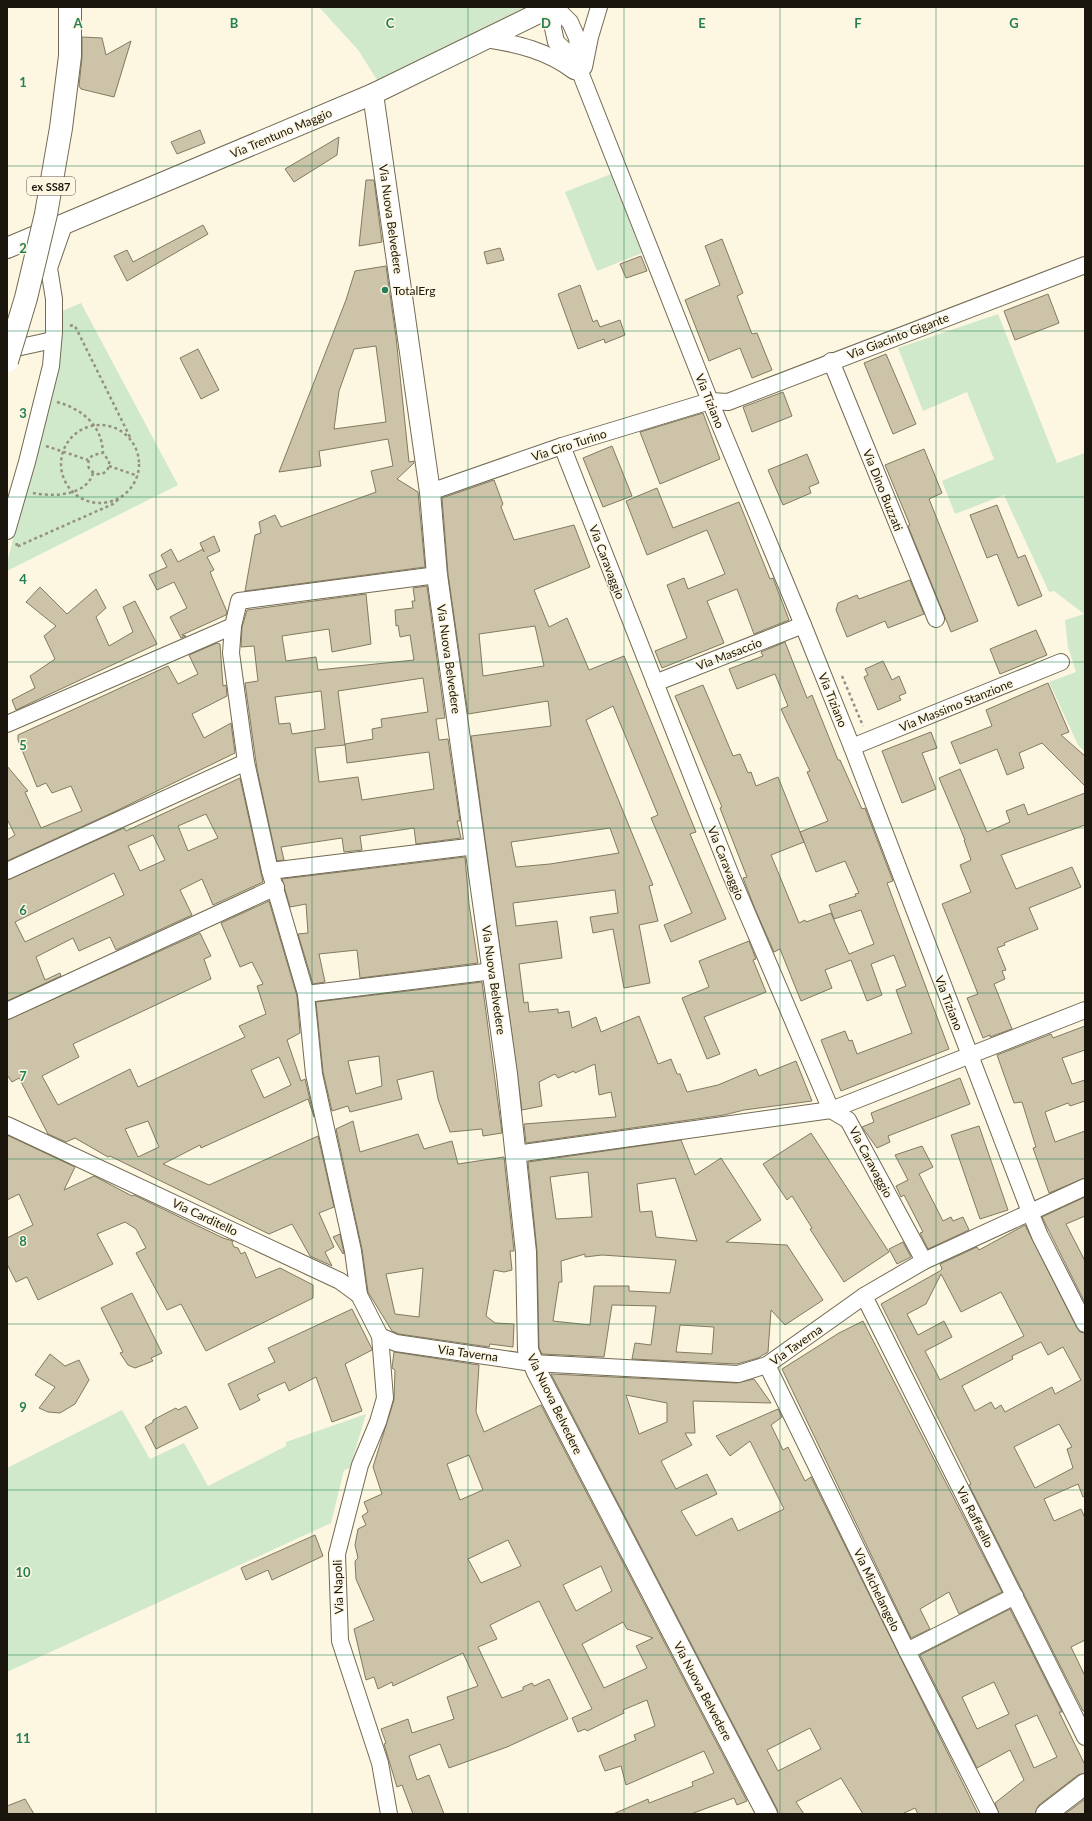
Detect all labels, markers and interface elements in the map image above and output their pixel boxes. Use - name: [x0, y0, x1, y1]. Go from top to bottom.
- text: A: [72, 15, 83, 31]
- text: B: [230, 15, 239, 31]
- text: C: [386, 15, 395, 31]
- text: D: [541, 15, 551, 31]
- text: E: [698, 15, 706, 31]
- text: F: [854, 15, 862, 31]
- text: G: [1009, 15, 1019, 31]
- text: 1: [19, 74, 27, 90]
- street label: Via Trentuno Maggio: [228, 105, 334, 161]
- street label: Via Nuova Belvedere: [376, 163, 406, 275]
- road number: ex SS87: [27, 177, 75, 195]
- text: 2: [19, 240, 27, 256]
- place label: TotalErg: [393, 283, 436, 298]
- marker: TotalErg: [380, 285, 390, 295]
- street label: Via Giacinto Gigante: [845, 310, 951, 362]
- street label: Via Tiziano: [692, 372, 728, 431]
- text: 3: [19, 405, 27, 421]
- street label: Via Ciro Turino: [530, 426, 609, 464]
- street label: Via Dino Buzzati: [860, 447, 906, 533]
- street label: Via Caravaggio: [586, 523, 628, 601]
- text: 4: [19, 571, 27, 587]
- street label: Via Nuova Belvedere: [434, 603, 464, 715]
- street label: Via Masaccio: [694, 635, 764, 673]
- street label: Via Tiziano: [815, 671, 851, 730]
- street label: Via Massimo Stanzione: [897, 675, 1015, 735]
- text: 5: [19, 737, 27, 753]
- street label: Via Caravaggio: [704, 824, 748, 902]
- text: 6: [19, 902, 27, 918]
- street label: Via Nuova Belvedere: [479, 924, 509, 1036]
- street label: Via Tiziano: [932, 974, 966, 1033]
- text: 7: [19, 1068, 27, 1084]
- street label: Via Caravaggio: [846, 1124, 896, 1200]
- street label: Via Carditello: [170, 1195, 240, 1239]
- text: 8: [19, 1233, 27, 1249]
- street label: Via Taverna: [767, 1321, 825, 1369]
- street label: Via Taverna: [437, 1341, 499, 1365]
- street label: Via Nuova Belvedere: [524, 1351, 586, 1457]
- text: 9: [19, 1399, 27, 1415]
- street label: Via Raffaello: [953, 1484, 997, 1550]
- street label: Via Michelangelo: [850, 1546, 904, 1634]
- street label: Via Napoli: [330, 1560, 346, 1614]
- text: 10: [15, 1564, 31, 1580]
- street label: Via Nuova Belvedere: [671, 1639, 735, 1743]
- text: 11: [15, 1730, 31, 1746]

